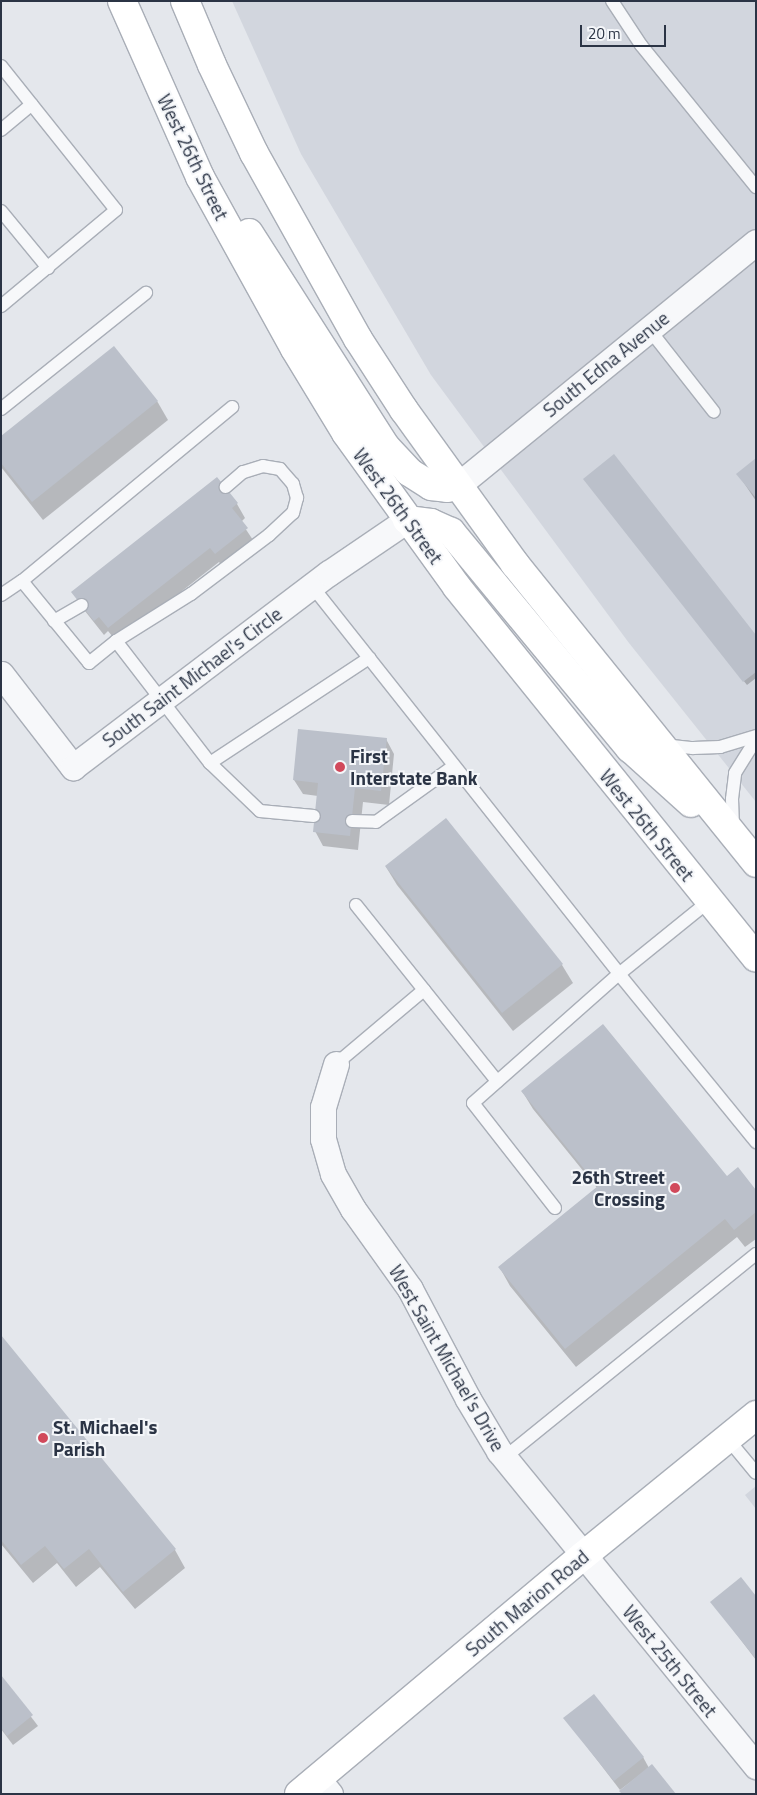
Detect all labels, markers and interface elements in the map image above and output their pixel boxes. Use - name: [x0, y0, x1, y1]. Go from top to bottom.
- scale bar: [582, 15, 668, 47]
- text: 20 m: [588, 22, 621, 45]
- street label: West 26th Street: [153, 90, 233, 224]
- street label: South Edna Avenue: [539, 306, 673, 422]
- street label: West 26th Street: [349, 444, 447, 568]
- street label: South Saint Michael's Circle: [98, 602, 286, 752]
- place label: First Interstate Bank: [350, 745, 478, 789]
- marker: First Interstate Bank: [334, 761, 346, 773]
- street label: West 26th Street: [595, 765, 699, 885]
- place label: 26th Street Crossing: [572, 1166, 665, 1210]
- marker: 26th Street Crossing: [669, 1182, 681, 1194]
- street label: West Saint Michael's Drive: [384, 1261, 510, 1455]
- place label: St. Michael's Parish: [53, 1416, 157, 1460]
- marker: St. Michael's Parish: [37, 1432, 49, 1444]
- street label: South Marion Road: [461, 1545, 593, 1661]
- street label: West 25th Street: [618, 1601, 722, 1721]

